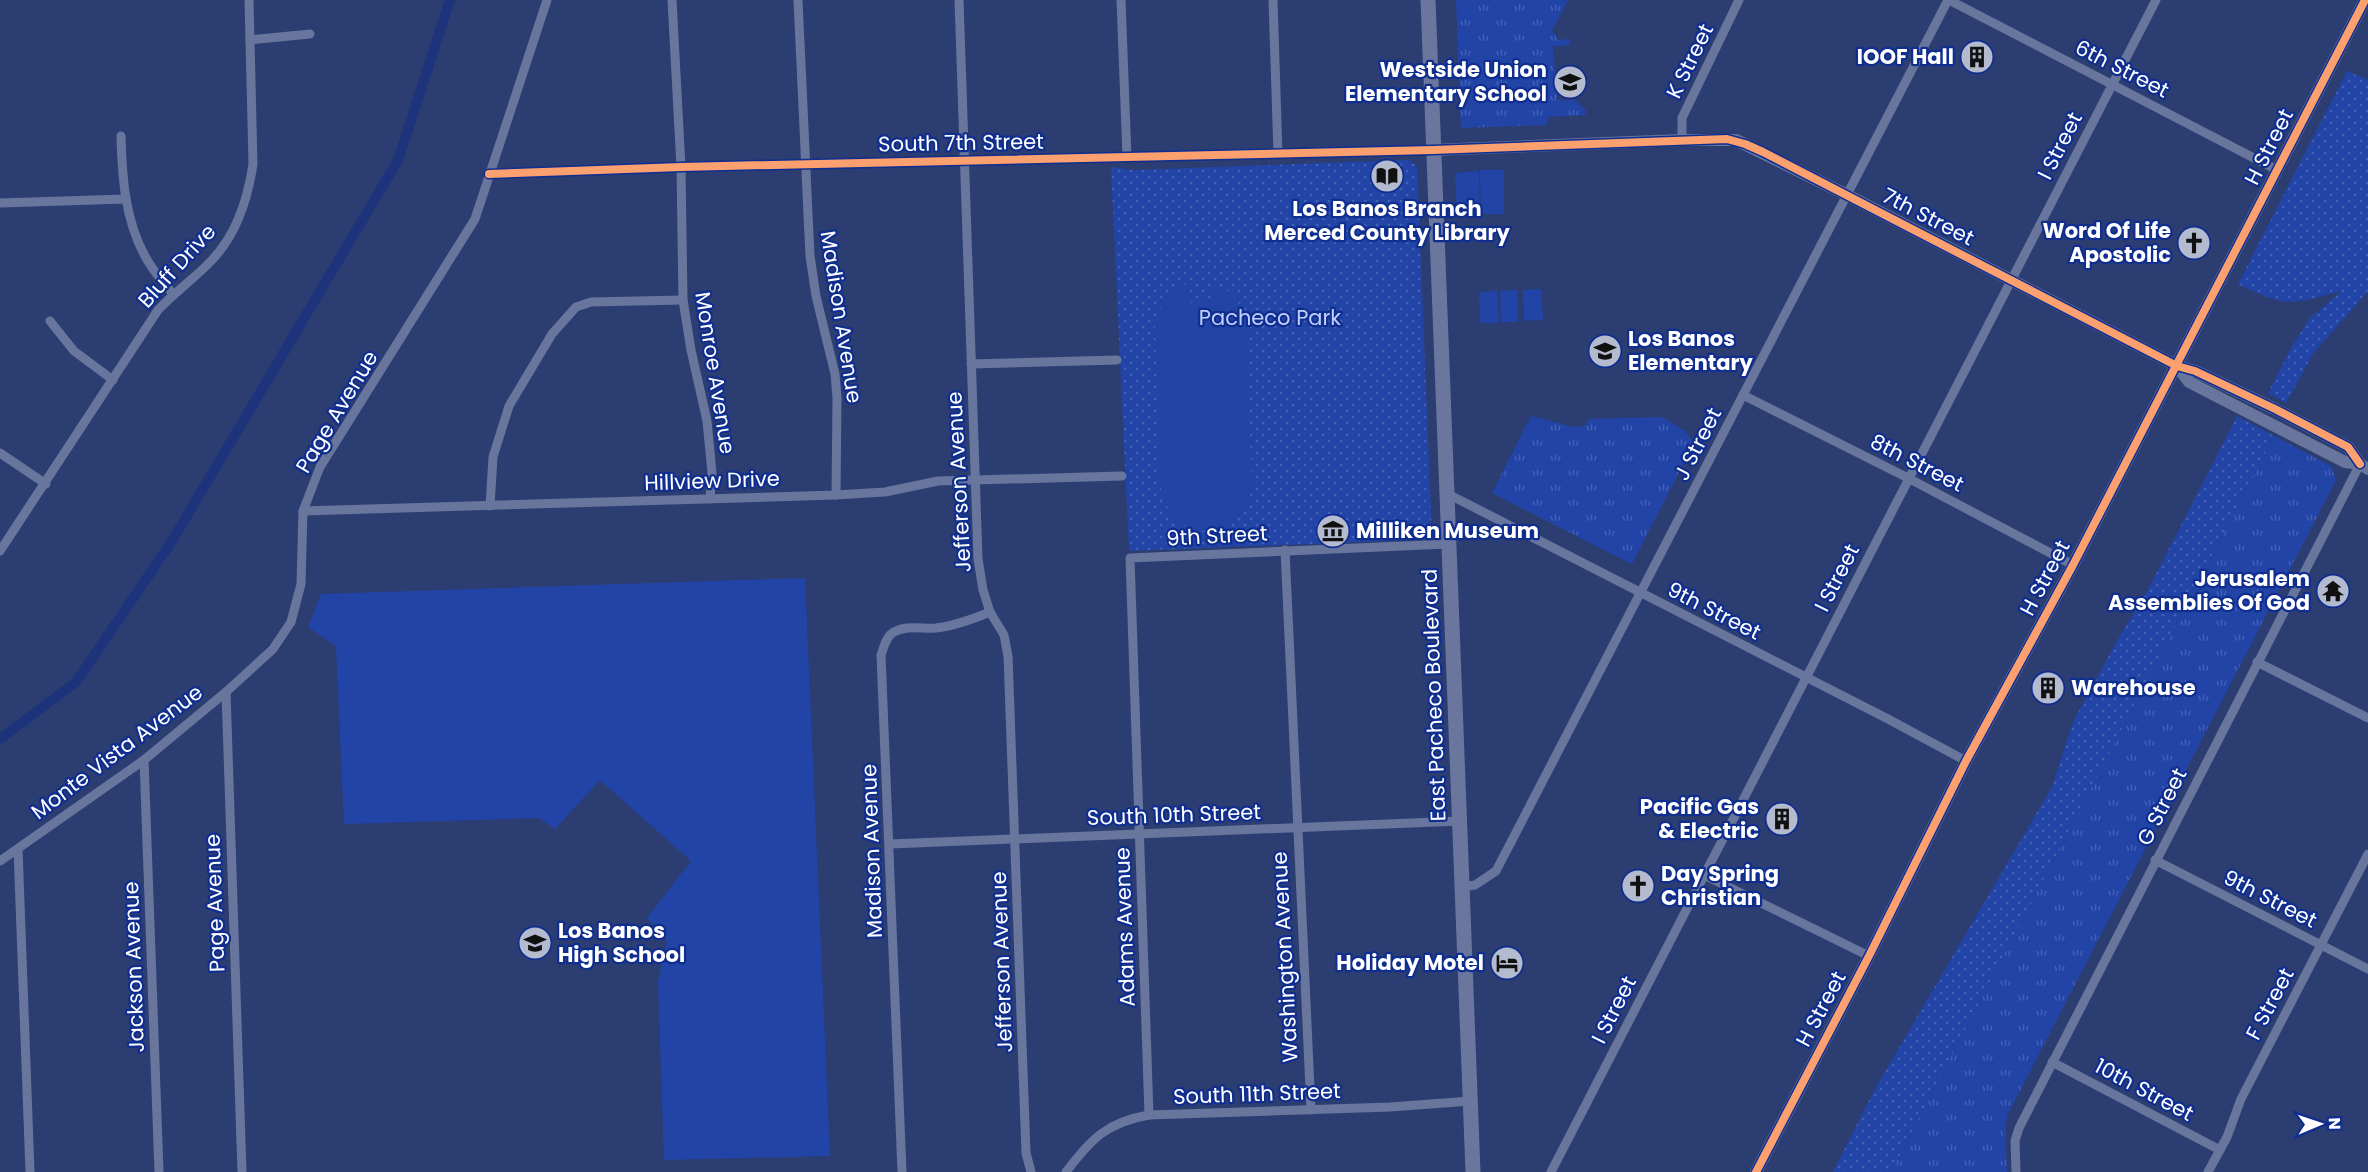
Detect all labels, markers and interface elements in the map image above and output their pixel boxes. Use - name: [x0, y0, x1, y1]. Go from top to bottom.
- street label: K Street: [1659, 19, 1720, 103]
- street label: 6th Street: [2070, 33, 2174, 105]
- building icon: IOOF Hall: [1959, 39, 1995, 75]
- place label: IOOF Hall: [1857, 42, 1954, 71]
- place label: Westside Union Elementary School: [1345, 55, 1547, 108]
- school or university icon: Westside Union Elementary School: [1552, 64, 1588, 100]
- street label: H Street: [2237, 104, 2300, 190]
- street label: I Street: [2030, 107, 2089, 185]
- street label: South 7th Street: [878, 127, 1044, 158]
- library icon: Los Banos Branch Merced County Library: [1369, 158, 1405, 194]
- street label: 7th Street: [1877, 181, 1979, 252]
- place label: Los Banos Branch Merced County Library: [1264, 194, 1510, 247]
- place label: Word Of Life Apostolic: [2043, 216, 2171, 269]
- street label: Bluff Drive: [131, 217, 222, 314]
- church icon: Word Of Life Apostolic: [2176, 225, 2212, 261]
- street label: Madison Avenue: [814, 229, 869, 405]
- street label: Monroe Avenue: [688, 290, 743, 456]
- park label: Pacheco Park: [1199, 303, 1341, 332]
- place label: Los Banos Elementary: [1628, 324, 1754, 377]
- school or university icon: Los Banos Elementary: [1587, 333, 1623, 369]
- street label: Page Avenue: [289, 345, 385, 478]
- street label: Jefferson Avenue: [939, 391, 978, 573]
- street label: J Street: [1667, 402, 1728, 485]
- street label: 8th Street: [1865, 427, 1969, 498]
- street label: Hillview Drive: [644, 464, 780, 497]
- museum icon: Milliken Museum: [1315, 513, 1351, 549]
- place label: Milliken Museum: [1356, 516, 1539, 545]
- street label: 9th Street: [1166, 518, 1268, 553]
- street label: H Street: [2013, 535, 2077, 621]
- street label: I Street: [1807, 539, 1866, 617]
- place label: Jerusalem Assemblies Of God: [2108, 564, 2310, 617]
- street label: East Pacheco Boulevard: [1415, 568, 1452, 822]
- temple icon: Jerusalem Assemblies Of God: [2315, 573, 2351, 609]
- street label: 9th Street: [1662, 575, 1766, 646]
- building icon: Warehouse: [2030, 670, 2066, 706]
- place label: Warehouse: [2071, 673, 2196, 702]
- street label: Monte Vista Avenue: [25, 677, 208, 826]
- street label: G Street: [2130, 763, 2193, 851]
- street label: Madison Avenue: [854, 764, 889, 938]
- place label: Pacific Gas & Electric: [1640, 792, 1759, 845]
- street label: South 10th Street: [1087, 797, 1261, 832]
- building icon: Pacific Gas & Electric: [1764, 801, 1800, 837]
- street label: Page Avenue: [198, 834, 231, 973]
- street label: Adams Avenue: [1107, 847, 1142, 1007]
- street label: Washington Avenue: [1265, 851, 1304, 1063]
- place label: Day Spring Christian: [1661, 859, 1779, 912]
- street label: 9th Street: [2218, 863, 2322, 934]
- church icon: Day Spring Christian: [1620, 868, 1656, 904]
- street label: Jefferson Avenue: [984, 871, 1019, 1053]
- street label: Jackson Avenue: [116, 881, 151, 1053]
- place label: Los Banos High School: [558, 916, 685, 969]
- school or university icon: Los Banos High School: [517, 925, 553, 961]
- hotel icon: Holiday Motel: [1489, 945, 1525, 981]
- place label: Holiday Motel: [1336, 948, 1484, 977]
- street label: F Street: [2239, 963, 2301, 1045]
- street label: H Street: [1789, 966, 1853, 1052]
- street label: I Street: [1584, 971, 1643, 1049]
- street label: 10th Street: [2090, 1051, 2199, 1128]
- street label: South 11th Street: [1173, 1076, 1341, 1111]
- north arrow: [2290, 1094, 2350, 1154]
- text: N: [2323, 1117, 2346, 1130]

